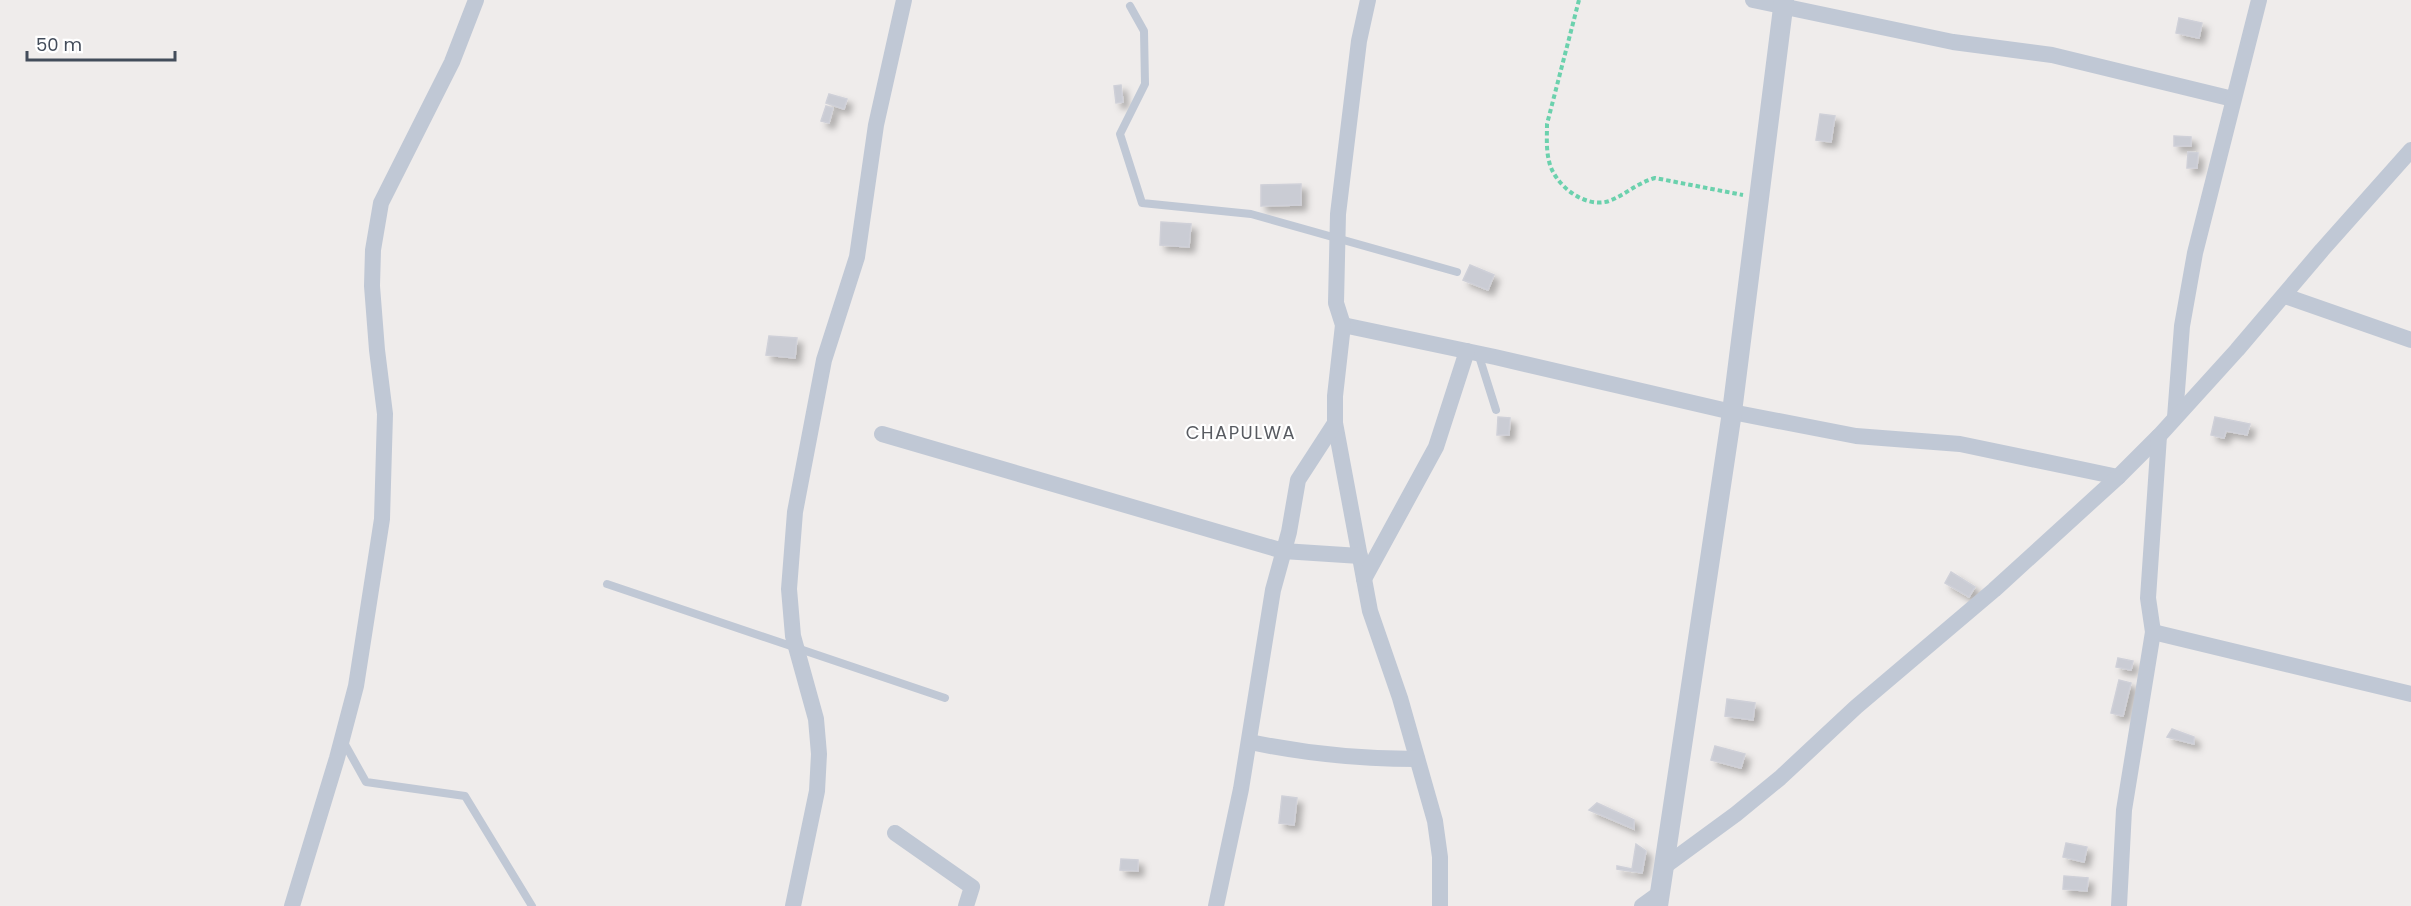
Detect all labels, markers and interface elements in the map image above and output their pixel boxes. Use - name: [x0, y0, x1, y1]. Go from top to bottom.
- scale bar: [27, 24, 176, 62]
- text: 50 m: [36, 32, 82, 57]
- district label: CHAPULWA: [1186, 420, 1296, 445]

